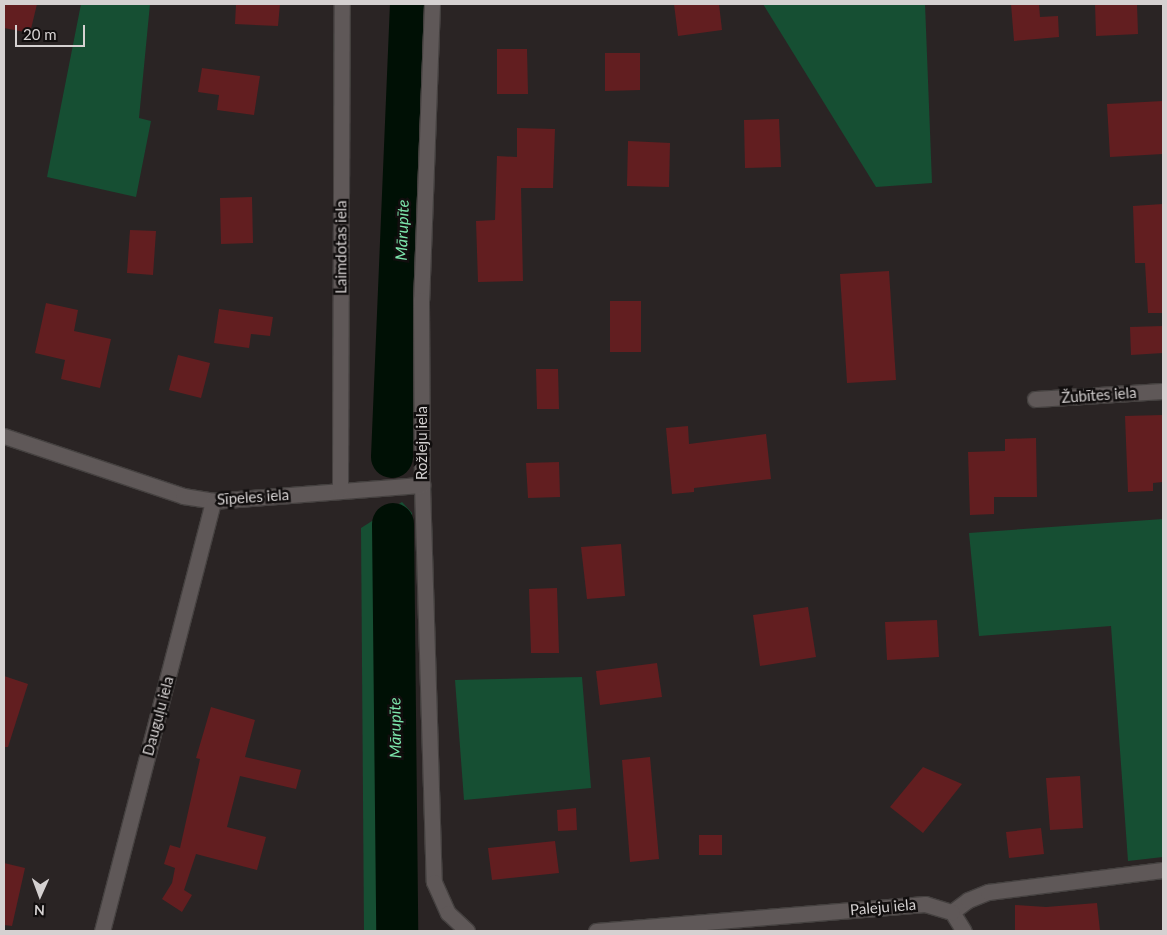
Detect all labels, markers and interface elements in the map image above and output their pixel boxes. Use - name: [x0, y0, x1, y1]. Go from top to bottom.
- scale bar: [18, 15, 88, 47]
- text: 20 m: [23, 25, 57, 43]
- water label: Mārupīte: [391, 199, 413, 261]
- street label: Laimdotas iela: [332, 200, 350, 294]
- street label: Žubītes iela: [1061, 383, 1137, 407]
- street label: Rožleju iela: [413, 406, 431, 480]
- street label: Sīpeles iela: [216, 485, 290, 509]
- street label: Dauguļu iela: [139, 674, 177, 758]
- water label: Mārupīte: [385, 697, 405, 759]
- north arrow: [15, 870, 65, 920]
- street label: Paleju iela: [849, 895, 917, 919]
- text: N: [34, 902, 45, 919]

